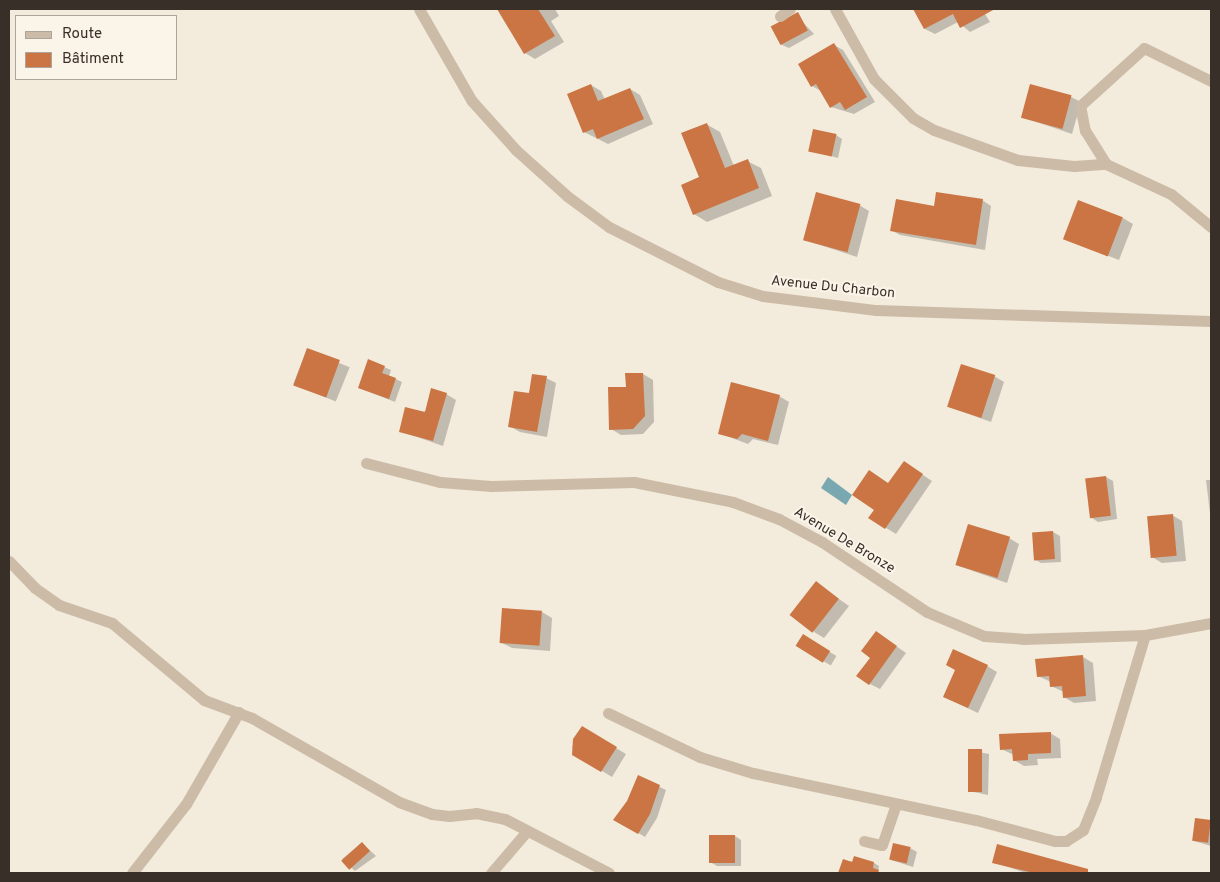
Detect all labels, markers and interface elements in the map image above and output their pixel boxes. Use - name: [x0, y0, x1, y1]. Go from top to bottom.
- legend: [15, 15, 178, 80]
- text: Route: [62, 25, 102, 44]
- text: Bâtiment: [62, 50, 124, 69]
- street label: Avenue Du Charbon: [770, 273, 896, 303]
- street label: Avenue De Bronze: [791, 504, 897, 578]

